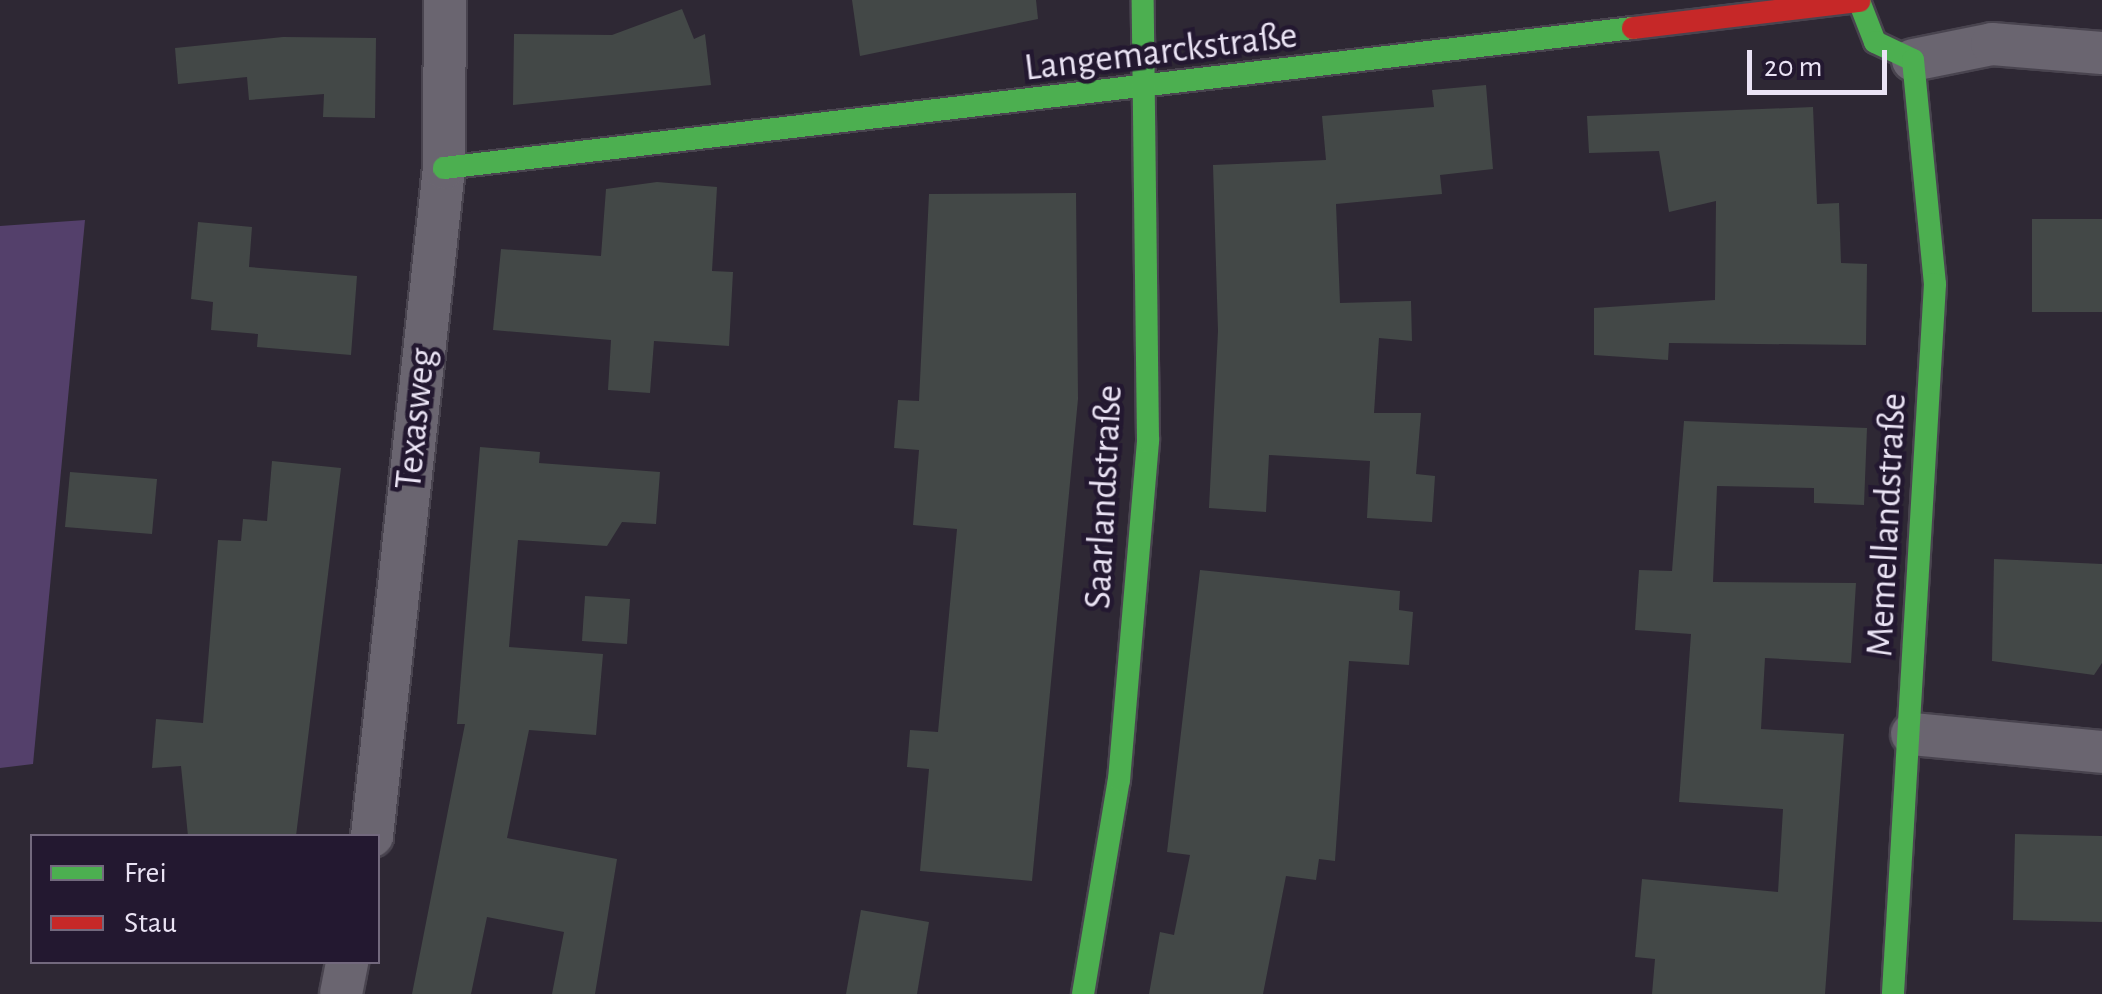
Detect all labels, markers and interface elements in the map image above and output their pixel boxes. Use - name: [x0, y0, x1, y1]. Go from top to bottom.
- street label: Langemarckstraße: [1022, 14, 1300, 92]
- scale bar: [1752, 30, 1892, 92]
- text: 20 m: [1764, 52, 1822, 82]
- street label: Texasweg: [387, 346, 447, 492]
- street label: Saarlandstraße: [1076, 384, 1134, 610]
- street label: Memellandstraße: [1858, 392, 1918, 658]
- legend: [30, 834, 380, 964]
- text: Frei: [124, 858, 167, 888]
- text: Stau: [124, 908, 177, 938]

